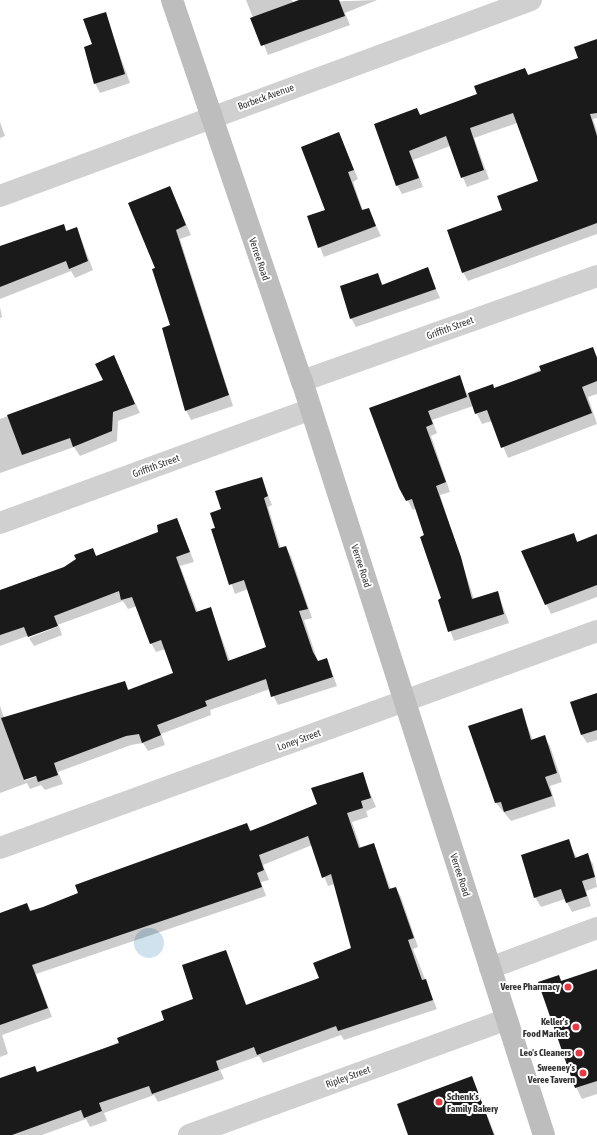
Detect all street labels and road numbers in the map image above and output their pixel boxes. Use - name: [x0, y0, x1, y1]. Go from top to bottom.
- street label: Borbeck Avenue: [236, 81, 296, 113]
- street label: Verree Road: [246, 236, 272, 282]
- street label: Griffith Street: [425, 314, 475, 342]
- street label: Griffith Street: [131, 452, 181, 480]
- street label: Verree Road: [348, 543, 374, 589]
- street label: Loney Street: [276, 727, 322, 753]
- street label: Verree Road: [447, 852, 473, 898]
- street label: Ripley Street: [324, 1063, 372, 1091]

